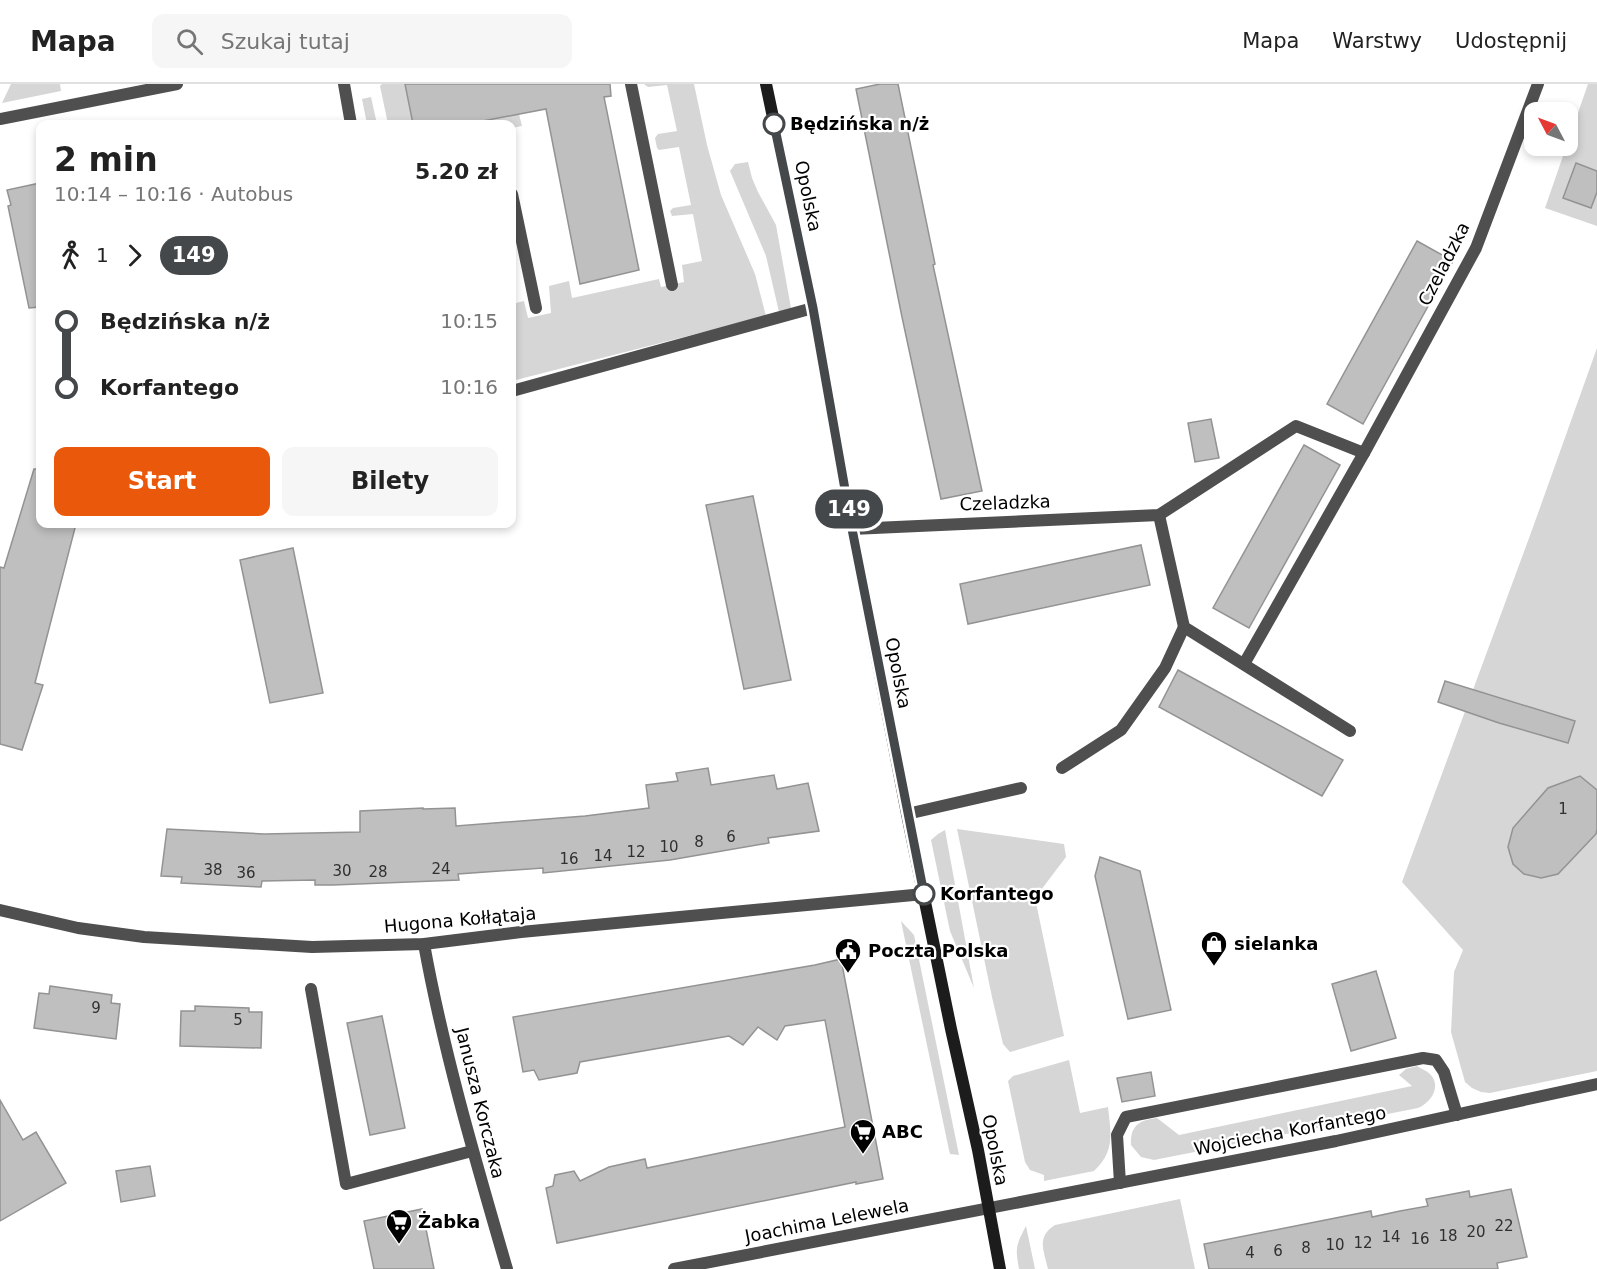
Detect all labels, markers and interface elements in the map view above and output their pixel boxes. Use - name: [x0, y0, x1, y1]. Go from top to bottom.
- search box: [152, 14, 572, 68]
- text: Mapa: [30, 25, 116, 58]
- icon: search: [173, 25, 206, 58]
- text: Szukaj tutaj: [221, 29, 350, 54]
- text: Mapa: [1242, 29, 1299, 53]
- text: Warstwy: [1332, 29, 1422, 53]
- text: Udostępnij: [1455, 29, 1567, 53]
- north arrow: [1524, 102, 1578, 156]
- map controls: [1524, 102, 1578, 156]
- marker: Będzińska n/ż: [763, 113, 785, 135]
- place label: Będzińska n/ż: [790, 113, 929, 134]
- text: 2 min: [54, 140, 158, 179]
- street label: Opolska: [791, 158, 826, 233]
- text: 5.20 zł: [415, 159, 498, 184]
- text: 10:14 – 10:16 · Autobus: [54, 182, 293, 206]
- street label: Czeladzka: [1414, 218, 1474, 309]
- icon: walk: [54, 239, 87, 272]
- icon: forward: [118, 239, 151, 272]
- text: 1: [96, 243, 109, 267]
- text: 149: [172, 243, 216, 267]
- text: Będzińska n/ż: [100, 309, 270, 334]
- text: 10:15: [440, 309, 498, 333]
- text: Korfantego: [100, 375, 239, 400]
- text: 10:16: [440, 375, 498, 399]
- button: Start: [54, 447, 270, 516]
- button: Bilety: [282, 447, 498, 516]
- line badge: 149: [814, 490, 884, 528]
- street label: Czeladzka: [959, 490, 1051, 515]
- text: 149: [827, 497, 871, 521]
- street label: Opolska: [881, 636, 916, 710]
- house number: 1: [1558, 800, 1568, 818]
- house number: 6: [726, 828, 736, 846]
- house number: 8: [694, 833, 704, 851]
- house number: 10: [659, 838, 679, 856]
- house number: 12: [626, 843, 646, 861]
- house number: 14: [593, 847, 613, 865]
- house number: 16: [559, 850, 579, 868]
- house number: 24: [431, 860, 451, 878]
- house number: 38: [203, 861, 223, 879]
- house number: 30: [332, 862, 352, 880]
- house number: 28: [368, 863, 388, 881]
- house number: 36: [236, 864, 256, 882]
- marker: Korfantego: [913, 883, 935, 905]
- place label: Korfantego: [940, 883, 1054, 904]
- street label: Hugona Kołłątaja: [383, 902, 537, 937]
- shop icon: sielanka: [1199, 929, 1229, 967]
- place label: sielanka: [1234, 933, 1318, 954]
- public building icon: Poczta Polska: [833, 936, 863, 974]
- place label: Poczta Polska: [868, 940, 1008, 961]
- house number: 9: [91, 999, 101, 1017]
- house number: 5: [233, 1011, 243, 1029]
- street label: Janusza Korczaka: [451, 1024, 509, 1181]
- street label: Wojciecha Korfantego: [1192, 1102, 1388, 1159]
- street label: Opolska: [978, 1113, 1013, 1187]
- supermarket icon: ABC: [848, 1117, 878, 1155]
- place label: ABC: [882, 1121, 923, 1142]
- street label: Joachima Lelewela: [742, 1194, 911, 1247]
- supermarket icon: Żabka: [384, 1207, 414, 1245]
- place label: Żabka: [418, 1211, 480, 1232]
- house number: 22: [1494, 1217, 1514, 1235]
- house number: 20: [1466, 1223, 1486, 1241]
- house number: 18: [1438, 1227, 1458, 1245]
- house number: 14: [1381, 1228, 1401, 1246]
- house number: 16: [1410, 1230, 1430, 1248]
- house number: 12: [1353, 1234, 1373, 1252]
- house number: 10: [1325, 1236, 1345, 1254]
- house number: 8: [1301, 1239, 1311, 1257]
- house number: 6: [1273, 1242, 1283, 1260]
- house number: 4: [1245, 1244, 1255, 1262]

